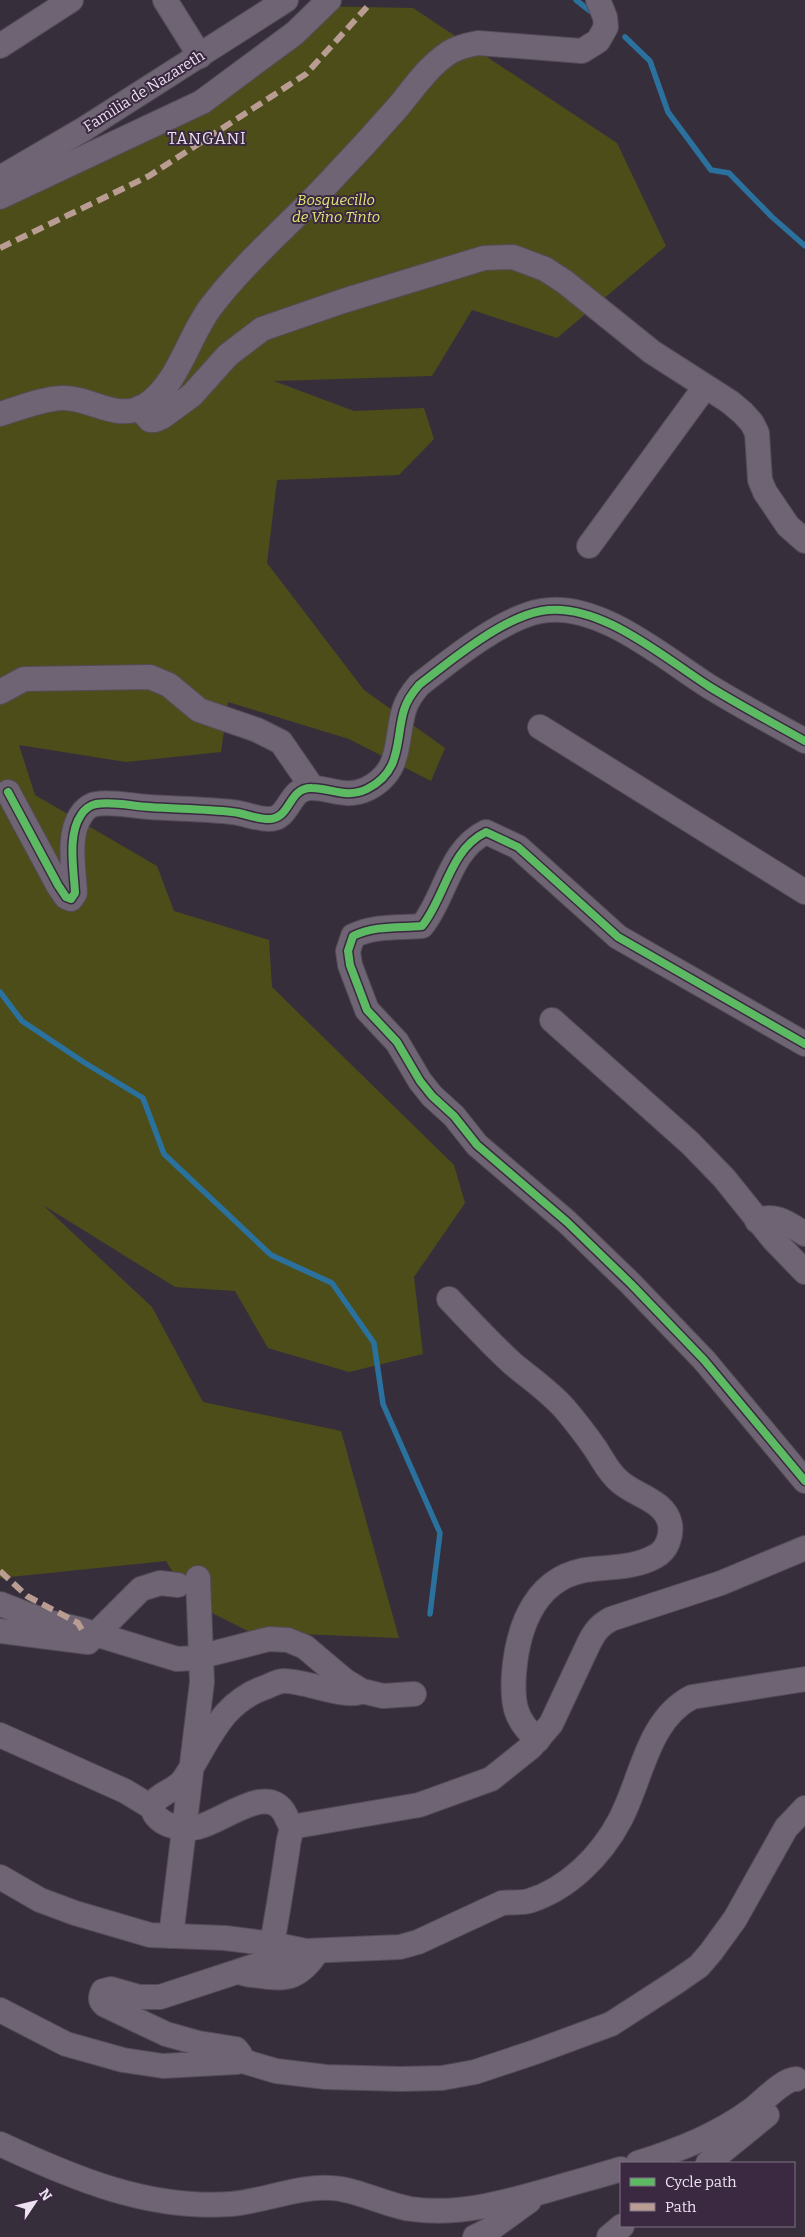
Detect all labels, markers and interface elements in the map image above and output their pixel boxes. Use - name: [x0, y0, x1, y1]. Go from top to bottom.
- street label: Familia de Nazareth: [80, 46, 208, 136]
- district label: TANGANI: [167, 129, 247, 148]
- park label: Bosquecillo de Vino Tinto: [292, 191, 380, 226]
- legend: [620, 2162, 795, 2227]
- text: Cycle path: [665, 2173, 737, 2191]
- north arrow: [10, 2177, 60, 2227]
- text: N: [35, 2186, 55, 2204]
- text: Path: [665, 2198, 697, 2216]

